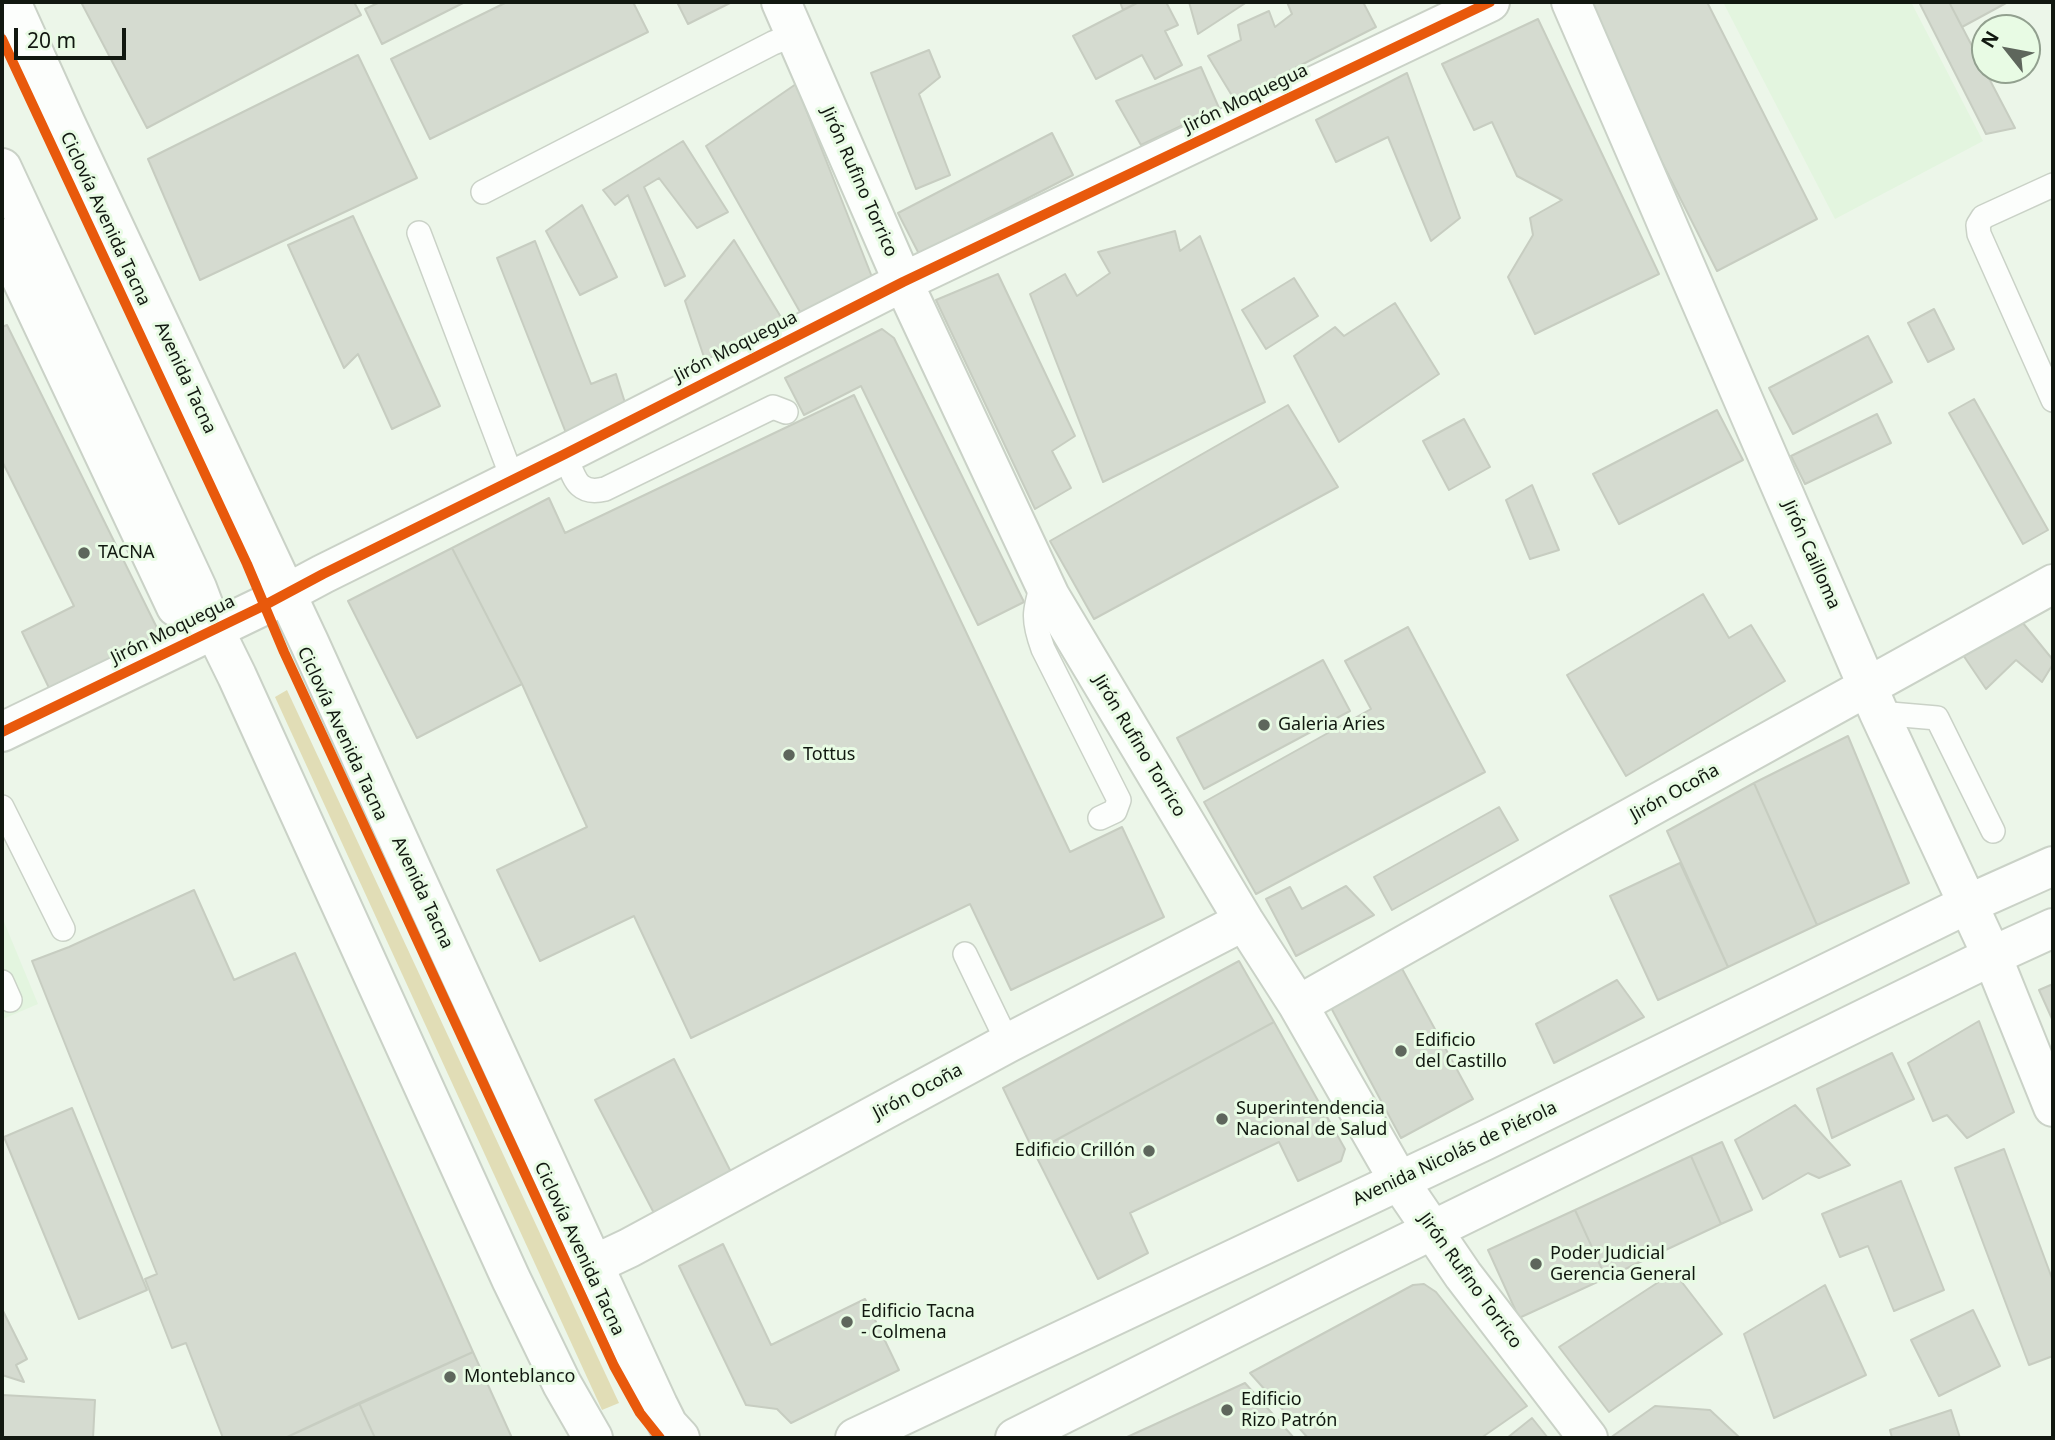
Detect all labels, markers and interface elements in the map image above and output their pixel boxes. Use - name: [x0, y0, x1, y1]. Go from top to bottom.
- scale bar: [18, 14, 130, 58]
- north arrow: [1971, 14, 2041, 84]
- text: 20 m: [27, 26, 76, 54]
- text: N: [1975, 26, 2005, 53]
- street label: Jirón Moquegua: [1181, 60, 1311, 138]
- street label: Jirón Rufino Torrico: [816, 104, 902, 260]
- street label: Ciclovía Avenida Tacna: [55, 129, 155, 309]
- street label: Jirón Moquegua: [671, 307, 801, 387]
- street label: Avenida Tacna: [150, 319, 220, 437]
- street label: Jirón Cailloma: [1777, 497, 1845, 613]
- place label: TACNA: [98, 542, 154, 564]
- marker: TACNA: [76, 545, 92, 561]
- street label: Jirón Moquegua: [108, 591, 238, 669]
- street label: Ciclovía Avenida Tacna: [292, 644, 392, 824]
- street label: Jirón Rufino Torrico: [1088, 671, 1190, 821]
- place label: Galeria Aries: [1278, 714, 1385, 736]
- marker: Galeria Aries: [1256, 717, 1272, 733]
- place label: Tottus: [803, 744, 855, 766]
- marker: Tottus: [781, 747, 797, 763]
- street label: Jirón Ocoña: [1627, 760, 1723, 826]
- street label: Avenida Tacna: [387, 834, 457, 952]
- place label: Edificio del Castillo: [1415, 1030, 1507, 1072]
- marker: Edificio del Castillo: [1393, 1043, 1409, 1059]
- street label: Jirón Ocoña: [870, 1059, 966, 1125]
- street label: Avenida Nicolás de Piérola: [1350, 1097, 1560, 1211]
- place label: Superintendencia Nacional de Salud: [1236, 1098, 1387, 1140]
- marker: Superintendencia Nacional de Salud: [1214, 1111, 1230, 1127]
- place label: Edificio Crillón: [1015, 1140, 1135, 1162]
- marker: Edificio Crillón: [1141, 1143, 1157, 1159]
- street label: Ciclovía Avenida Tacna: [529, 1159, 629, 1339]
- street label: Jirón Rufino Torrico: [1414, 1209, 1526, 1353]
- place label: Poder Judicial Gerencia General: [1550, 1243, 1696, 1286]
- marker: Poder Judicial Gerencia General: [1528, 1256, 1544, 1272]
- place label: Edificio Tacna - Colmena: [861, 1301, 975, 1344]
- marker: Edificio Tacna - Colmena: [839, 1314, 855, 1330]
- place label: Monteblanco: [464, 1366, 575, 1388]
- marker: Monteblanco: [442, 1369, 458, 1385]
- place label: Edificio Rizo Patrón: [1241, 1389, 1337, 1432]
- marker: Edificio Rizo Patrón: [1219, 1402, 1235, 1418]

